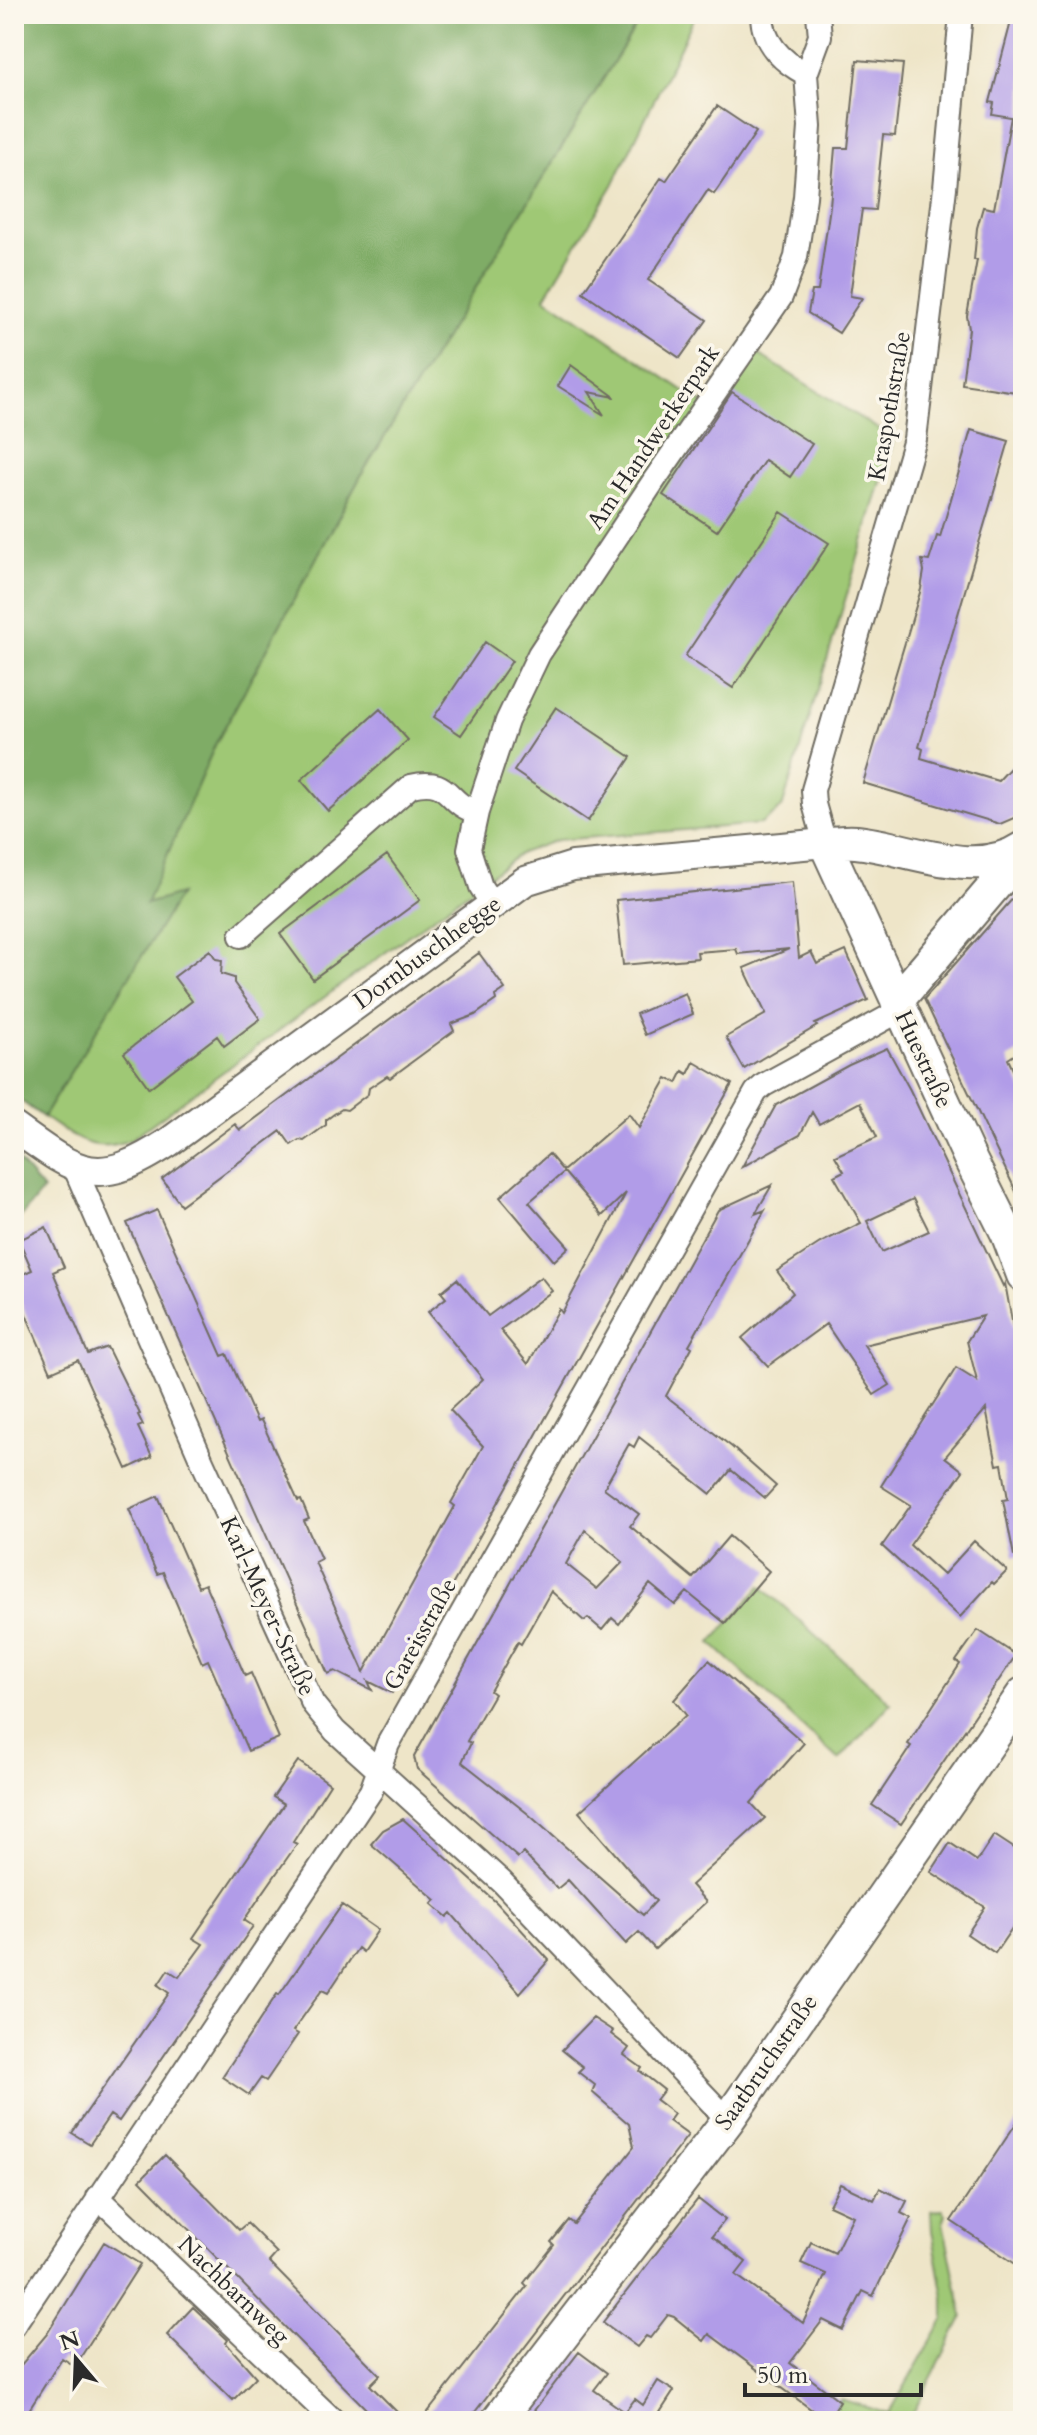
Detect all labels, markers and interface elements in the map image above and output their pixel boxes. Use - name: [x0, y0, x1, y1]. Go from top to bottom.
- street label: Kraspothstraße: [860, 329, 919, 484]
- street label: Am Handwerkerpark: [579, 338, 728, 536]
- street label: Dornbuschhegge: [347, 888, 508, 1017]
- street label: Huestraße: [887, 1005, 960, 1113]
- street label: Karl-Meyer-Straße: [212, 1511, 324, 1701]
- street label: Gareisstraße: [376, 1572, 465, 1696]
- street label: Saatbruchstraße: [707, 1988, 826, 2137]
- street label: Nachbarnweg: [170, 2228, 297, 2353]
- north arrow: [36, 2319, 116, 2399]
- text: N: [56, 2324, 84, 2358]
- scale bar: [745, 2347, 921, 2397]
- text: 50 m: [757, 2359, 809, 2392]

